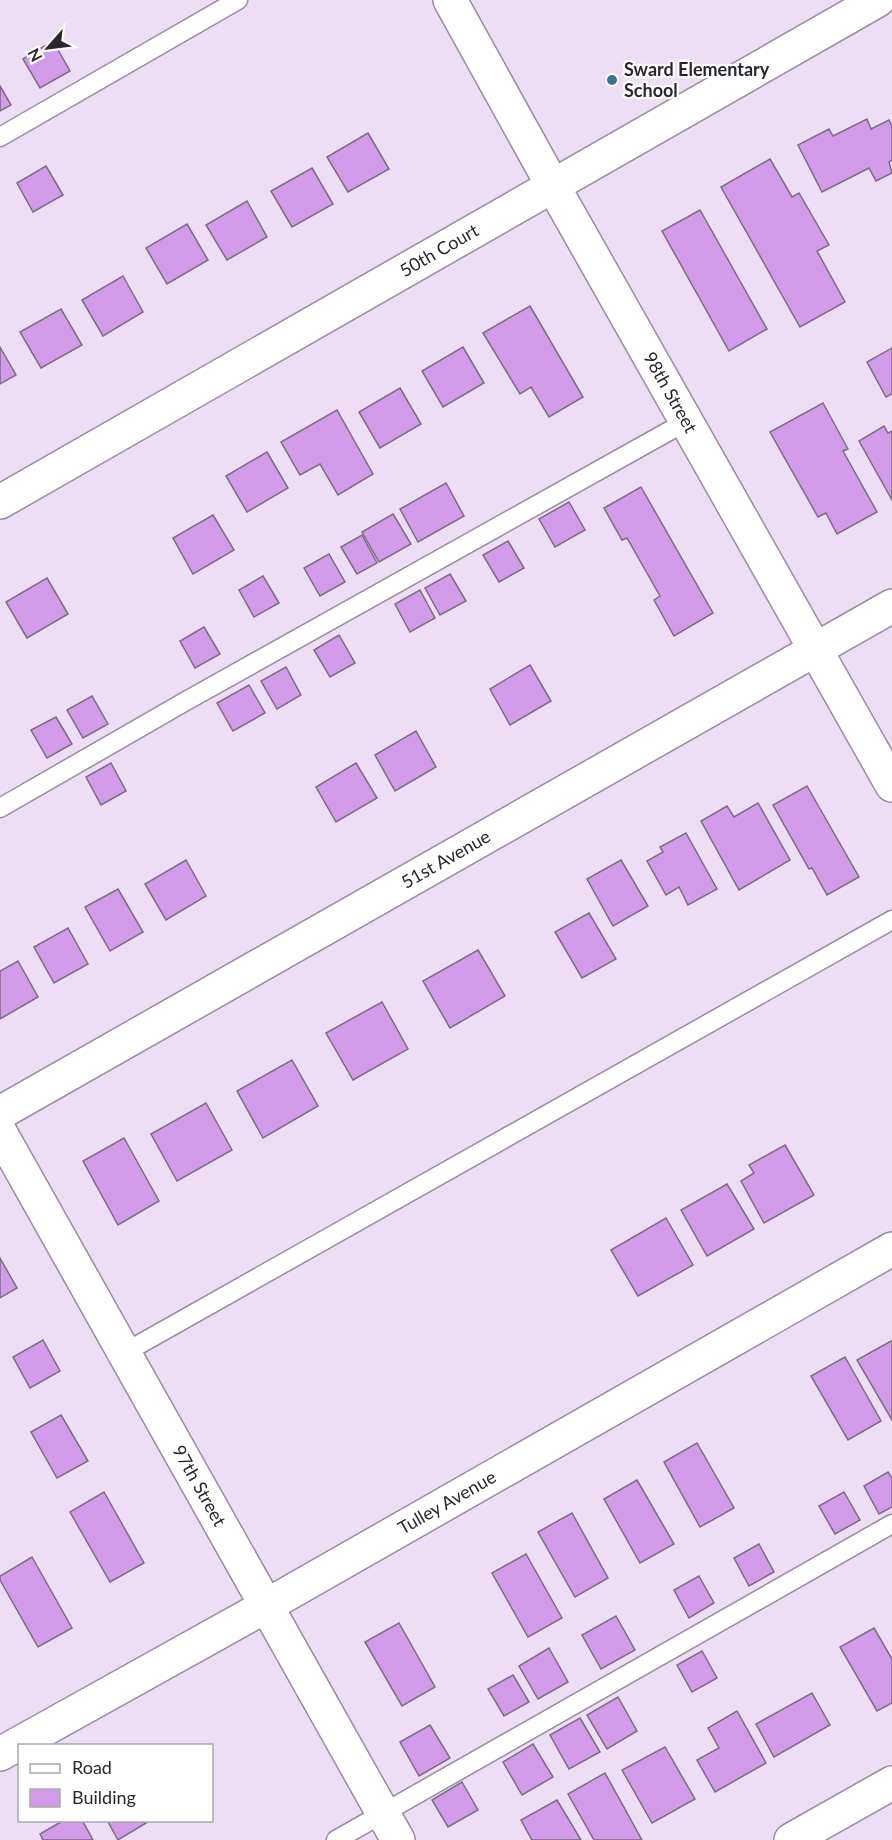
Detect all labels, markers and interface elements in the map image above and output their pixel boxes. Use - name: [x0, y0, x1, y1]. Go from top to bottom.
- north arrow: [18, 18, 78, 78]
- text: N: [23, 45, 46, 65]
- place label: Sward Elementary School: [624, 58, 770, 101]
- marker: Sward Elementary School: [605, 73, 619, 87]
- street label: 50th Court: [395, 219, 483, 281]
- street label: 98th Street: [639, 348, 703, 437]
- street label: 51st Avenue: [397, 825, 494, 893]
- street label: 97th Street: [168, 1441, 232, 1530]
- street label: Tulley Avenue: [394, 1465, 500, 1538]
- legend: [18, 1744, 213, 1822]
- text: Road: [72, 1756, 112, 1778]
- text: Building: [72, 1786, 136, 1808]

